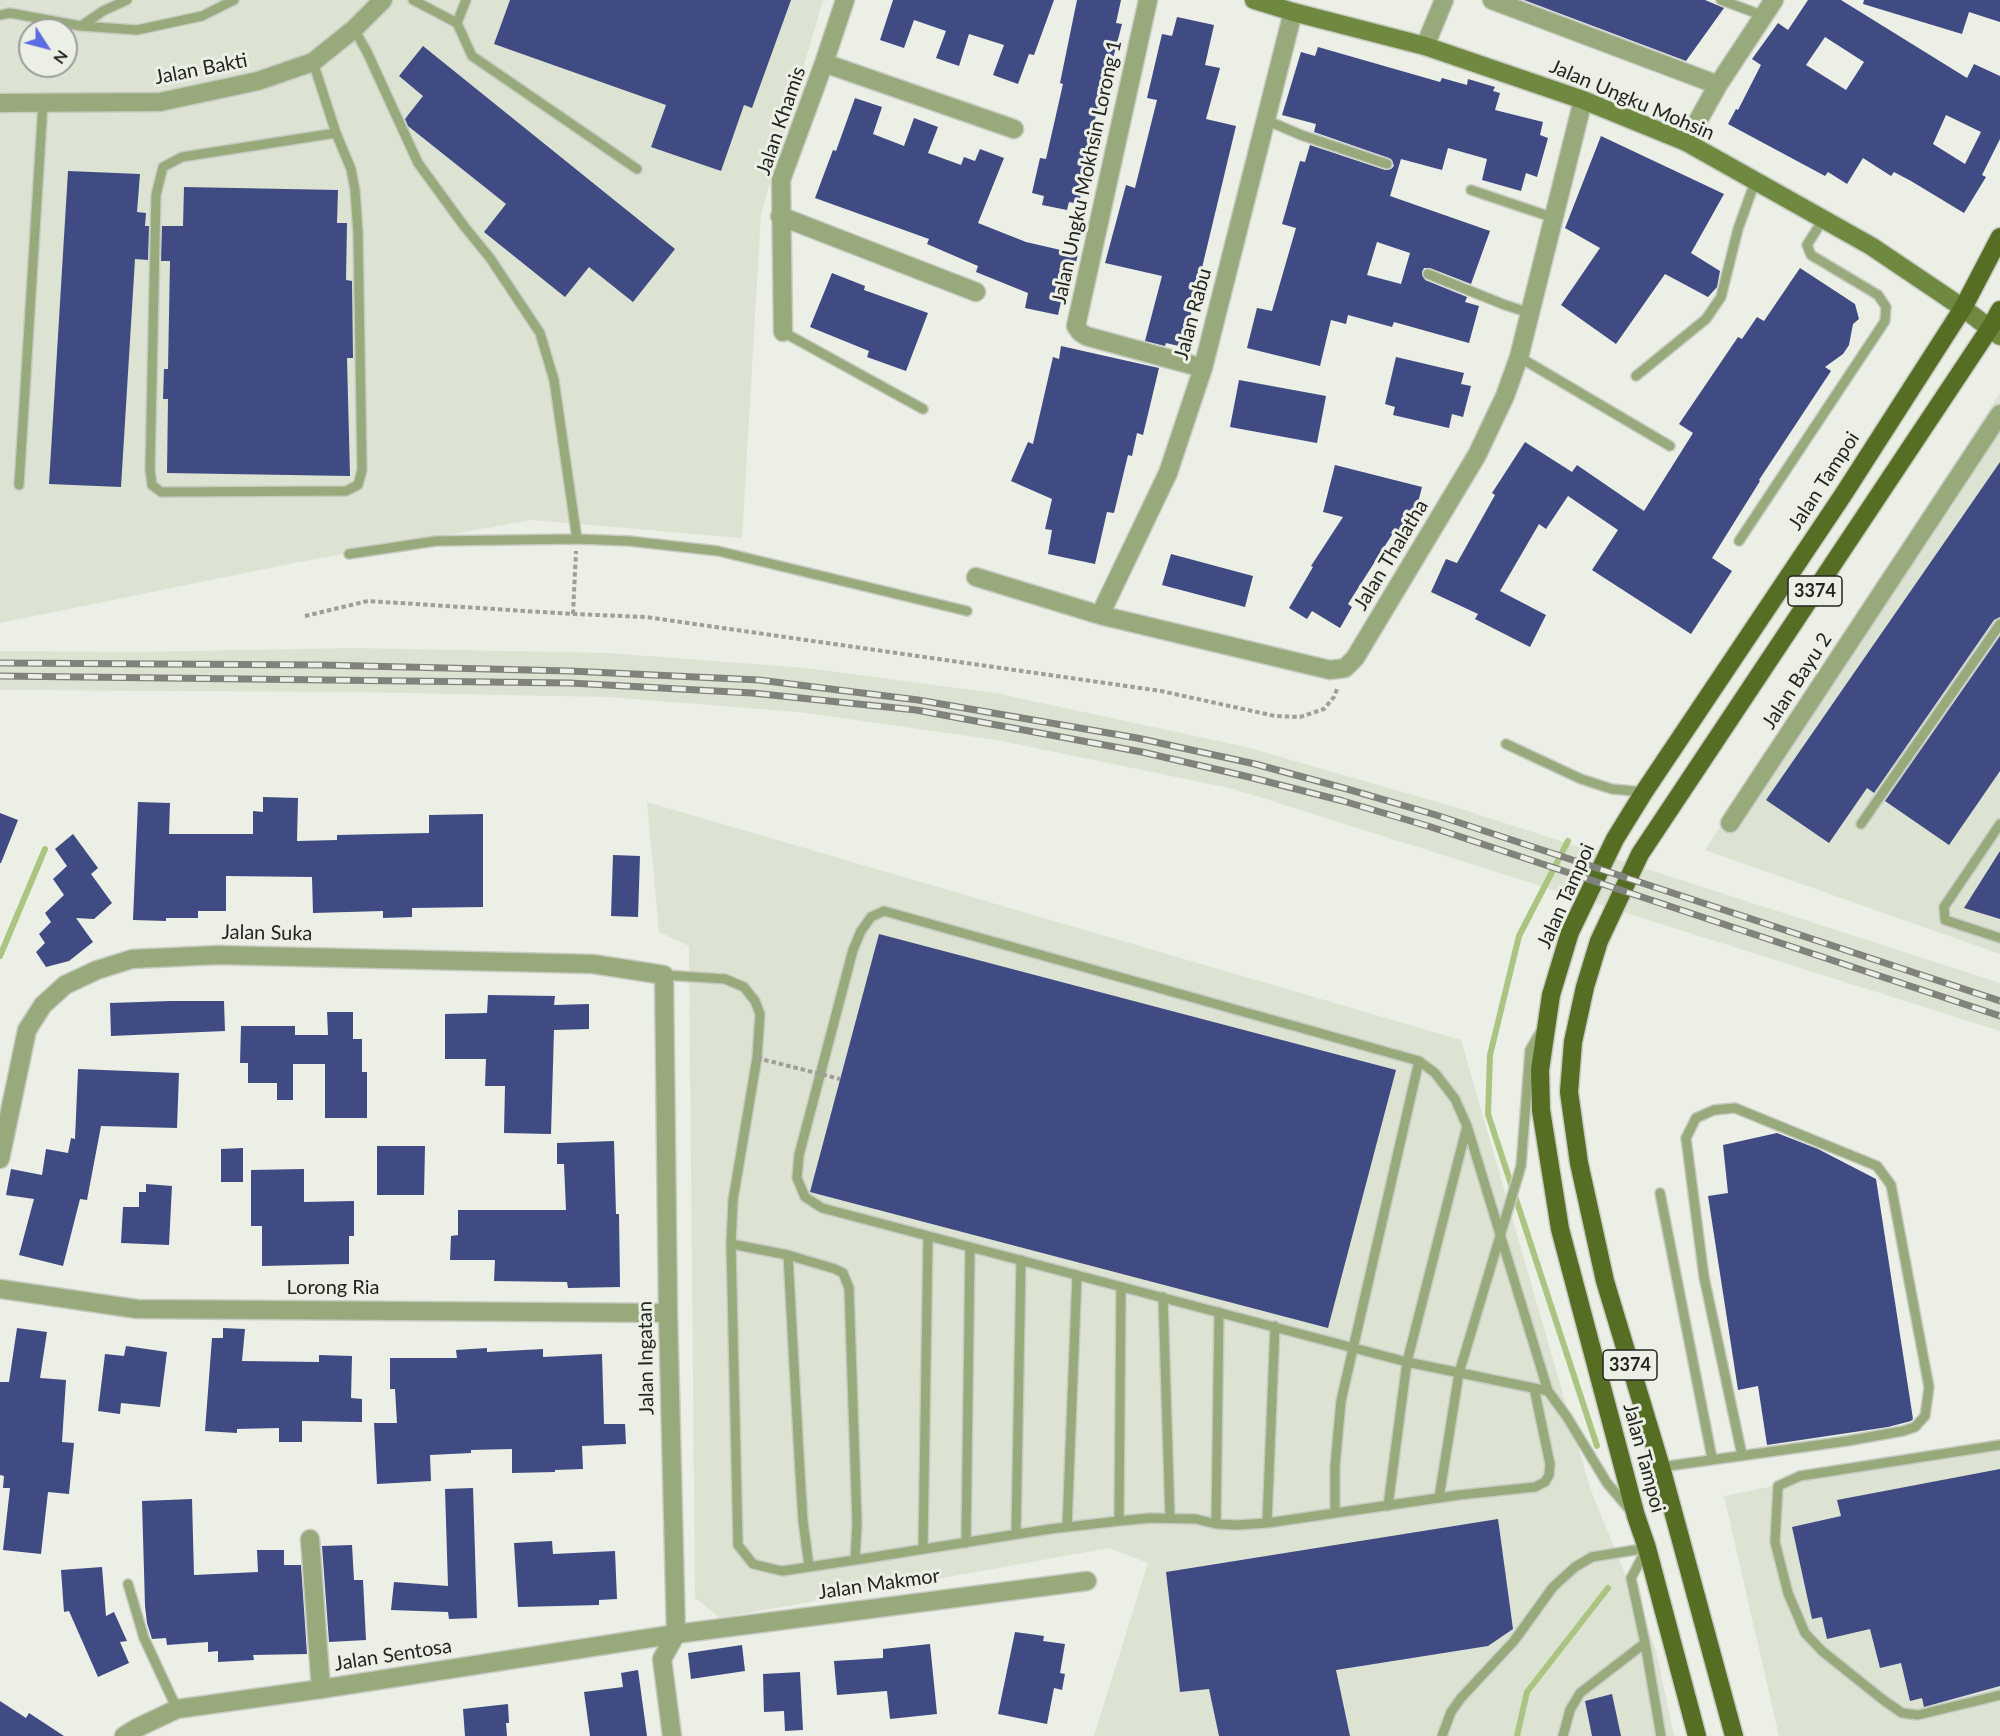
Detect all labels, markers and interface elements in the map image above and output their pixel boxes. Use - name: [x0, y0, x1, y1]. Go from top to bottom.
- north arrow: [18, 18, 78, 78]
- street label: Jalan Ungku Mokhsin Lorong 1: [1047, 38, 1127, 306]
- text: N: [50, 47, 73, 68]
- street label: Jalan Bakti: [153, 48, 249, 90]
- street label: Jalan Ungku Mohsin: [1546, 54, 1718, 146]
- street label: Jalan Khamis: [751, 64, 811, 178]
- street label: Jalan Rabu: [1169, 266, 1217, 362]
- street label: Jalan Tampoi: [1783, 427, 1865, 535]
- street label: Jalan Thalatha: [1349, 495, 1433, 615]
- road number: 3374: [1788, 576, 1842, 606]
- street label: Jalan Bayu 2: [1757, 629, 1837, 733]
- street label: Jalan Tampoi: [1532, 840, 1600, 952]
- street label: Jalan Suka: [221, 920, 313, 946]
- street label: Lorong Ria: [287, 1276, 379, 1300]
- street label: Jalan Ingatan: [633, 1301, 659, 1415]
- road number: 3374: [1603, 1350, 1657, 1380]
- street label: Jalan Tampoi: [1618, 1401, 1670, 1515]
- street label: Jalan Makmor: [817, 1564, 941, 1604]
- street label: Jalan Sentosa: [333, 1634, 453, 1676]

